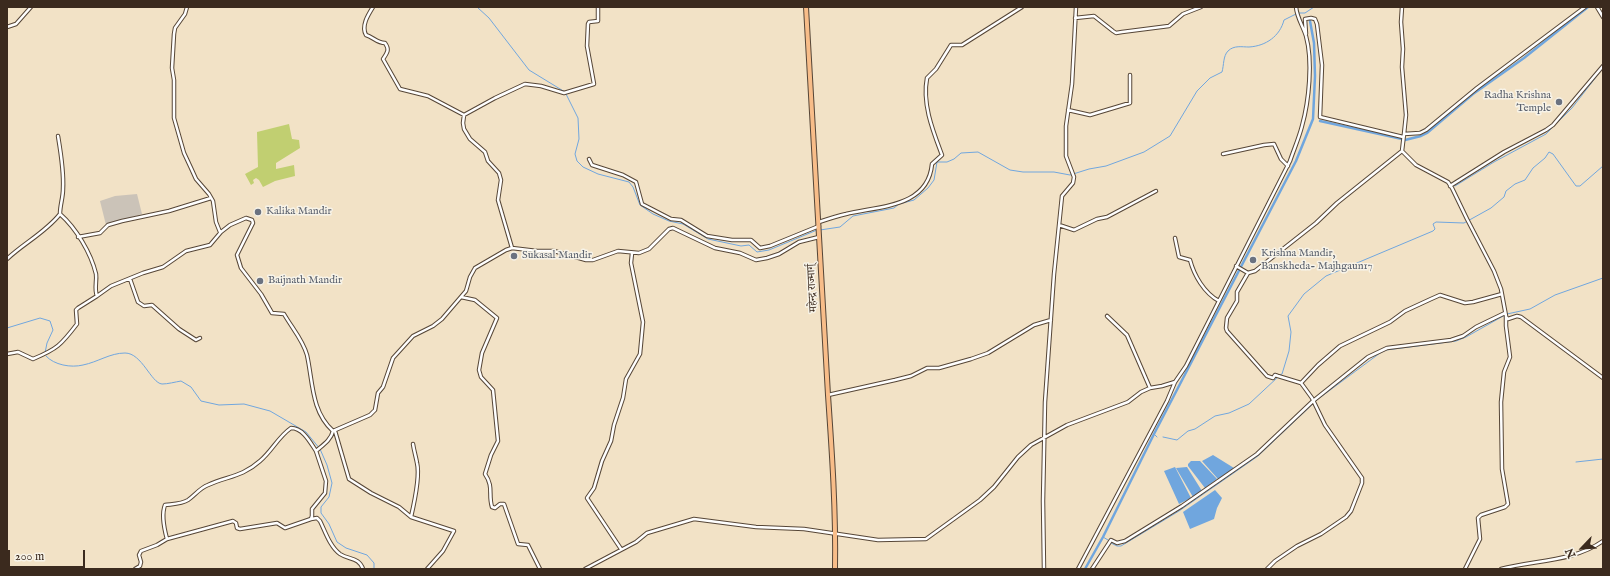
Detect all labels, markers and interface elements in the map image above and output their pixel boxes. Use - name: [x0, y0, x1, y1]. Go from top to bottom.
- place label: Radha Krishna Temple: [1484, 89, 1551, 115]
- marker: Radha Krishna Temple: [1554, 97, 1564, 107]
- place label: Kalika Mandir: [266, 205, 332, 219]
- marker: Kalika Mandir: [253, 207, 263, 217]
- place label: Krishna Mandir, Banskheda- Majhgaun17: [1261, 247, 1373, 273]
- place label: Sukasal Mandir: [522, 249, 592, 263]
- marker: Sukasal Mandir: [509, 251, 519, 261]
- marker: Krishna Mandir, Banskheda- Majhgaun17: [1248, 255, 1258, 265]
- street label: महेन्द्र राज्मार्ग्: [805, 264, 821, 312]
- place label: Baijnath Mandir: [268, 274, 342, 288]
- marker: Baijnath Mandir: [255, 276, 265, 286]
- north arrow: [1562, 528, 1602, 568]
- scale bar: [10, 542, 87, 568]
- text: N: [1563, 546, 1579, 560]
- text: 200 m: [15, 549, 44, 564]

